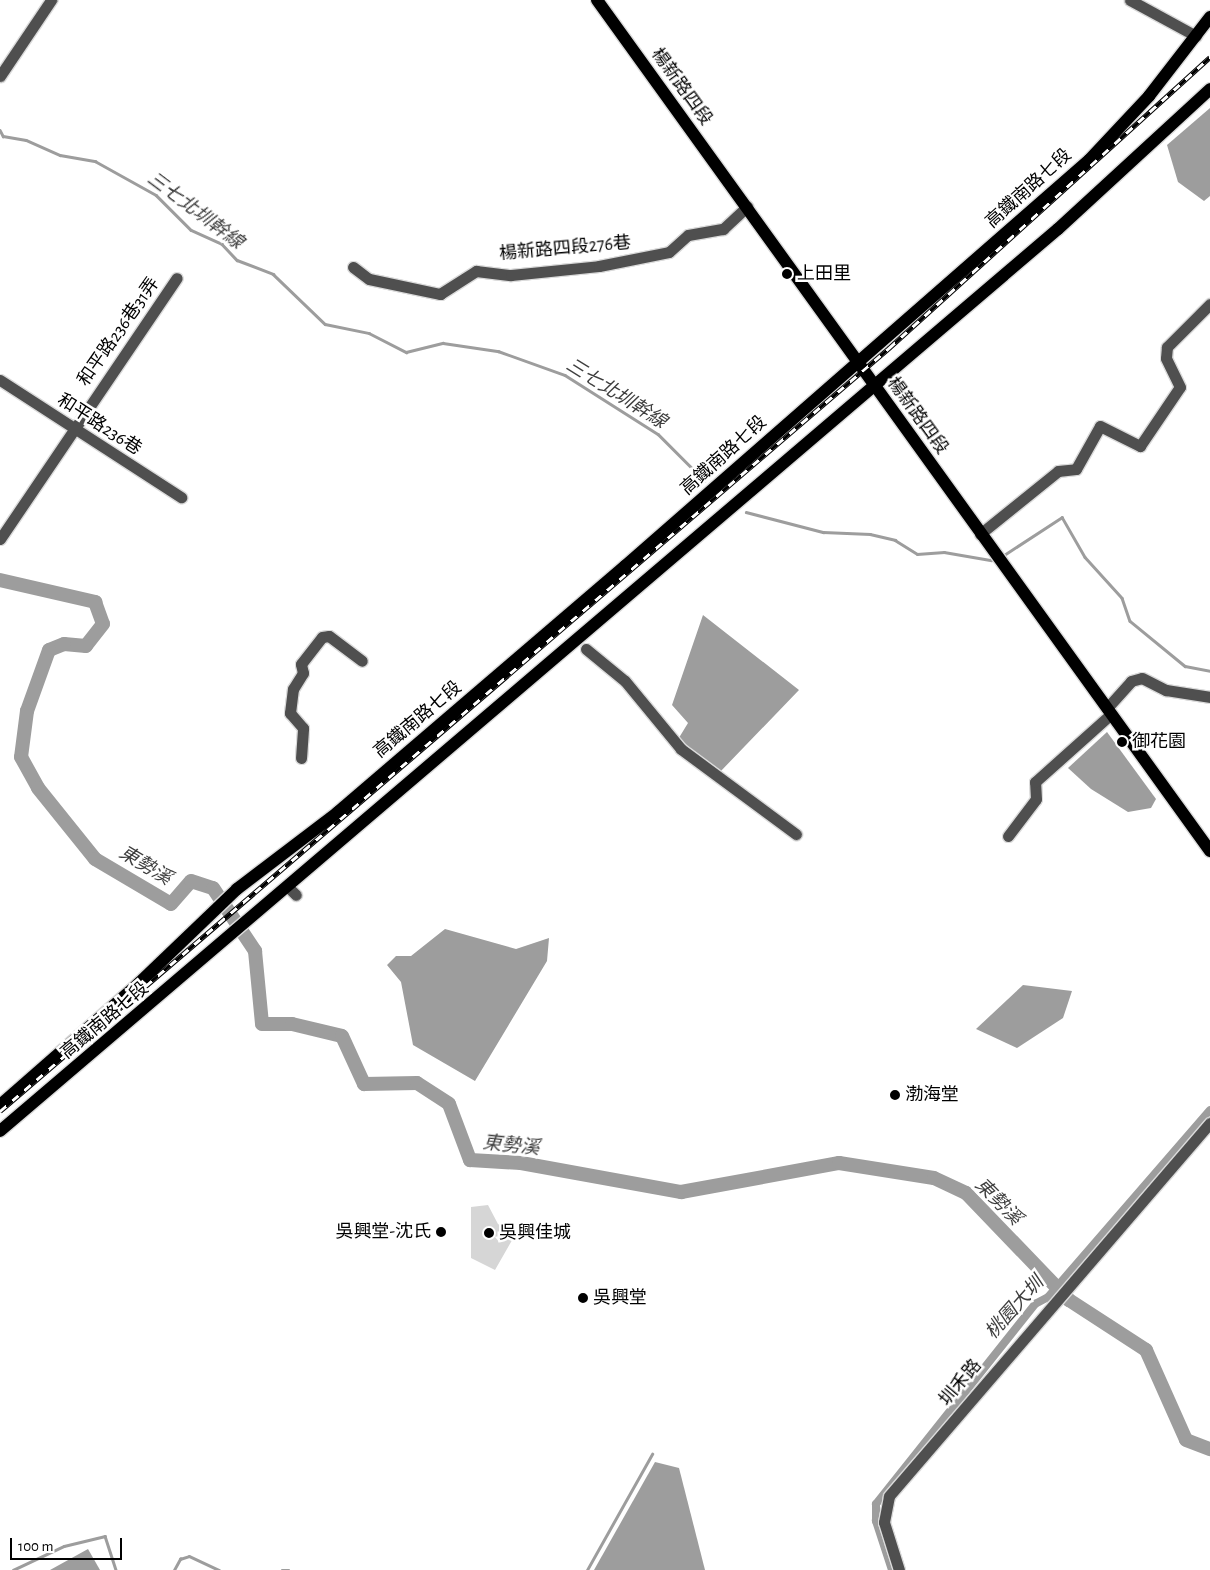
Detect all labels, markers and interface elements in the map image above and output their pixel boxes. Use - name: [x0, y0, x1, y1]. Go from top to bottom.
- street label: 楊新路四段: [646, 44, 716, 130]
- street label: 高鐵南路七段: [982, 145, 1076, 233]
- water label: 三七北圳幹線: [143, 168, 247, 254]
- street label: 楊新路四段276巷: [498, 232, 632, 266]
- place label: 上田里: [797, 263, 851, 285]
- marker: 上田里: [781, 268, 793, 280]
- street label: 和平路236巷31弄: [74, 274, 164, 390]
- water label: 三七北圳幹線: [562, 354, 670, 434]
- street label: 楊新路四段: [882, 373, 952, 459]
- street label: 和平路236巷: [53, 390, 145, 460]
- street label: 高鐵南路七段: [677, 412, 771, 500]
- street label: 高鐵南路七段: [370, 677, 466, 763]
- place label: 御花園: [1132, 731, 1186, 753]
- marker: 御花園: [1116, 736, 1128, 748]
- water label: 東勢溪: [115, 842, 175, 890]
- street label: 高鐵南路七段: [57, 978, 153, 1064]
- place label: 渤海堂: [905, 1084, 959, 1106]
- marker: 渤海堂: [889, 1089, 901, 1101]
- water label: 東勢溪: [481, 1132, 541, 1160]
- water label: 東勢溪: [970, 1174, 1026, 1230]
- place label: 吳興堂-沈氏: [335, 1221, 431, 1243]
- place label: 吳興佳城: [499, 1222, 571, 1244]
- marker: 吳興堂-沈氏: [435, 1226, 447, 1238]
- marker: 吳興佳城: [483, 1227, 495, 1239]
- water label: 桃園大圳: [981, 1272, 1049, 1344]
- place label: 吳興堂: [593, 1287, 647, 1309]
- marker: 吳興堂: [577, 1292, 589, 1304]
- street label: 圳禾路: [935, 1355, 987, 1411]
- scale bar: [12, 1528, 125, 1560]
- text: 100 m: [18, 1539, 53, 1554]

